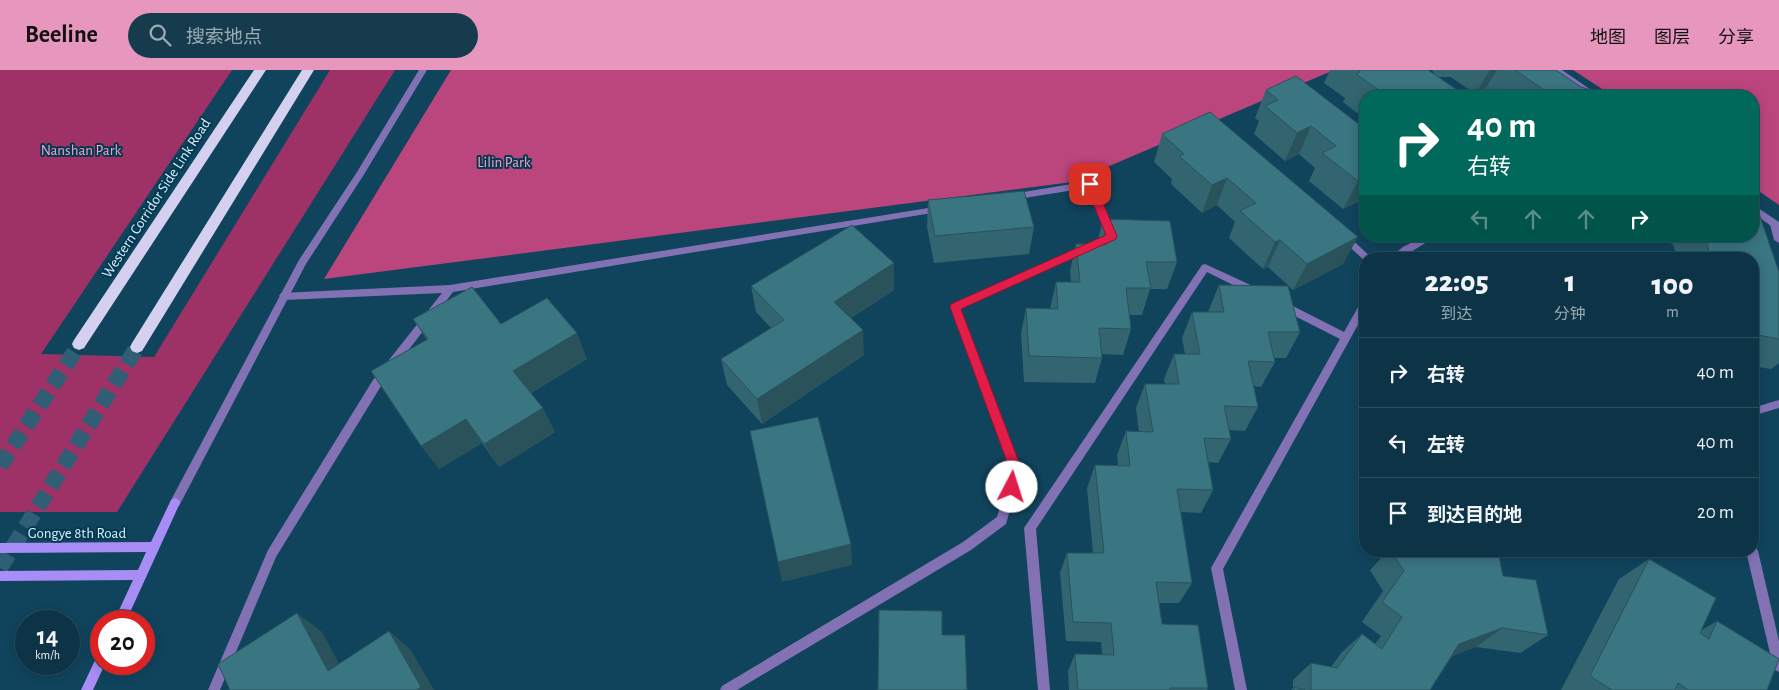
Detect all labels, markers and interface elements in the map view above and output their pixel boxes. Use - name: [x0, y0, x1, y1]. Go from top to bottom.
- search box: [128, 13, 478, 58]
- icon: search: [146, 21, 174, 49]
- text: Beeline: [25, 23, 98, 47]
- text: 搜索地点: [186, 28, 262, 47]
- text: 地图: [1590, 29, 1626, 47]
- text: 图层: [1654, 29, 1690, 47]
- text: 分享: [1718, 29, 1754, 47]
- text: 40 m: [1467, 109, 1536, 144]
- icon: right: [1384, 110, 1449, 175]
- street label: Western Corridor Side Link Road: [99, 116, 214, 281]
- park label: Nanshan Park: [41, 143, 122, 158]
- park label: Lilin Park: [477, 155, 531, 170]
- text: 右转: [1467, 156, 1511, 178]
- pin: [1069, 163, 1111, 205]
- icon: arrive: [1076, 170, 1104, 198]
- icon: left: [1466, 205, 1494, 233]
- icon: ahead: [1519, 205, 1547, 233]
- icon: ahead: [1572, 205, 1600, 233]
- icon: right: [1625, 205, 1653, 233]
- text: 22:05: [1424, 267, 1489, 297]
- text: 1: [1565, 267, 1576, 297]
- text: 100: [1651, 270, 1694, 300]
- text: m: [1666, 304, 1679, 320]
- text: 到达: [1441, 306, 1473, 322]
- text: 分钟: [1554, 306, 1586, 322]
- icon: right: [1384, 359, 1412, 387]
- text: 40 m: [1696, 363, 1734, 382]
- text: 右转: [1427, 366, 1465, 385]
- icon: left: [1384, 429, 1412, 457]
- text: 40 m: [1696, 433, 1734, 452]
- text: 左转: [1427, 436, 1465, 455]
- position arrow: [985, 460, 1037, 512]
- icon: arrive: [1384, 499, 1412, 527]
- text: 20 m: [1697, 503, 1734, 522]
- text: 到达目的地: [1427, 506, 1522, 525]
- street label: Gongye 8th Road: [28, 526, 126, 541]
- speed limit sign: 20: [90, 610, 155, 675]
- text: 14: [37, 624, 58, 649]
- text: km/h: [35, 649, 60, 661]

